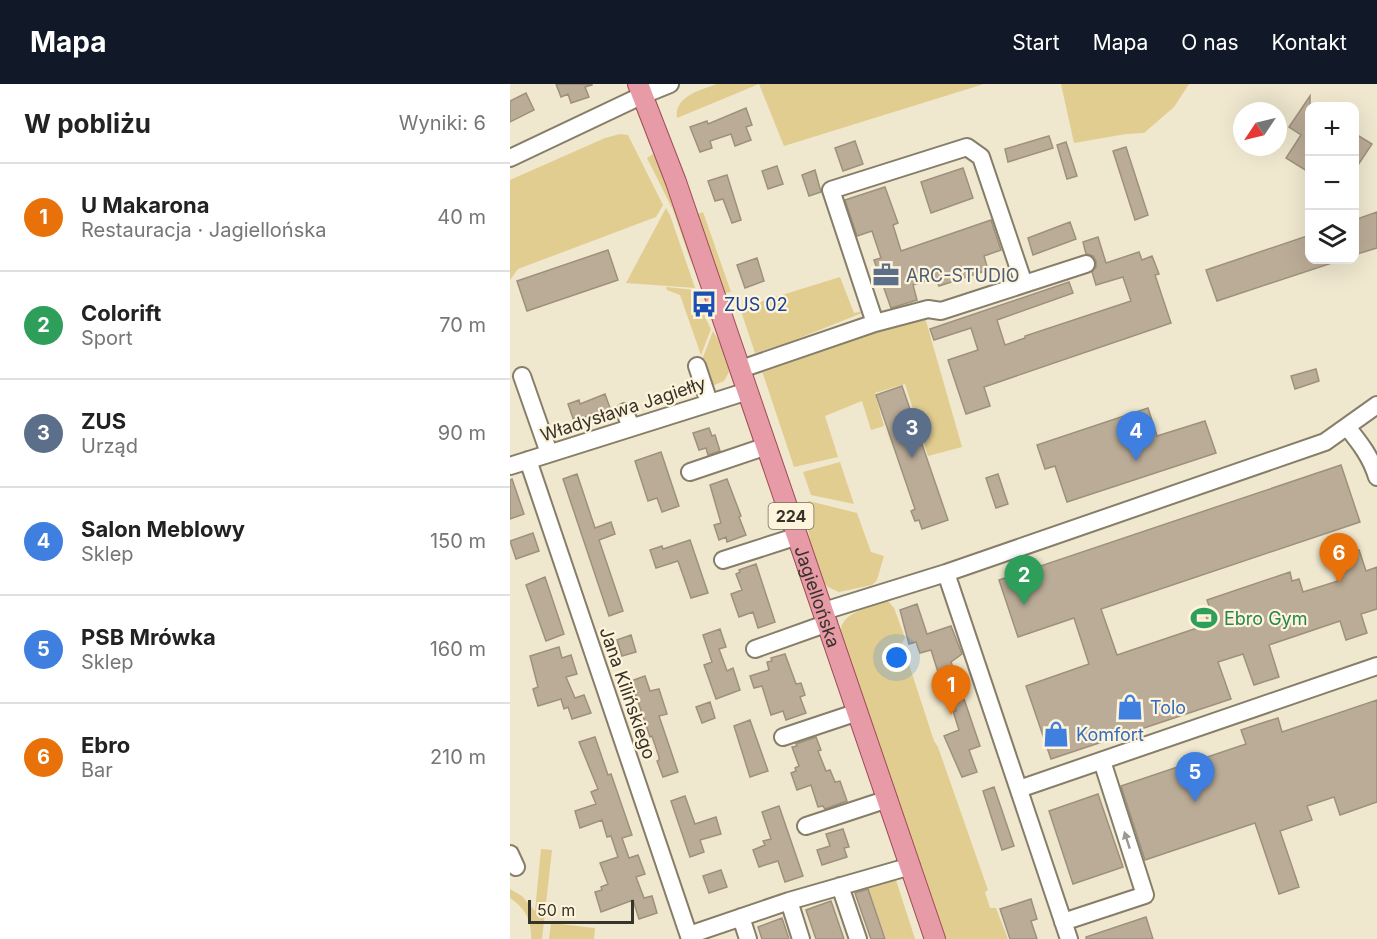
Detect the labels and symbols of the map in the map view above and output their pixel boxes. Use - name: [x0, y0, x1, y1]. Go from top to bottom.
- north arrow: [1233, 102, 1287, 156]
- office icon: ARC-STUDIO: [871, 260, 901, 290]
- place label: ARC-STUDIO: [906, 265, 1020, 286]
- bus stop icon: ZUS 02: [689, 289, 719, 319]
- place label: ZUS 02: [724, 294, 788, 315]
- street label: Władysława Jagiełły: [538, 372, 708, 446]
- pin: 3: [892, 408, 932, 458]
- pin: 4: [1116, 412, 1156, 461]
- road number: 224: [768, 503, 814, 529]
- pin: 6: [1320, 534, 1358, 583]
- street label: Jagiellońska: [791, 543, 845, 650]
- pin: 2: [1004, 556, 1044, 605]
- sports icon: Ebro Gym: [1189, 603, 1219, 633]
- place label: Ebro Gym: [1224, 608, 1308, 629]
- street label: Jana Kilińskiego: [596, 624, 660, 762]
- your location: [882, 643, 911, 672]
- pin: 1: [932, 666, 970, 715]
- shop icon: Tolo: [1115, 692, 1145, 722]
- place label: Tolo: [1150, 697, 1186, 718]
- shop icon: Komfort: [1041, 719, 1071, 749]
- place label: Komfort: [1076, 724, 1144, 745]
- pin: 5: [1176, 752, 1214, 802]
- one-way arrow: [1122, 831, 1132, 849]
- scale bar: [528, 897, 634, 924]

